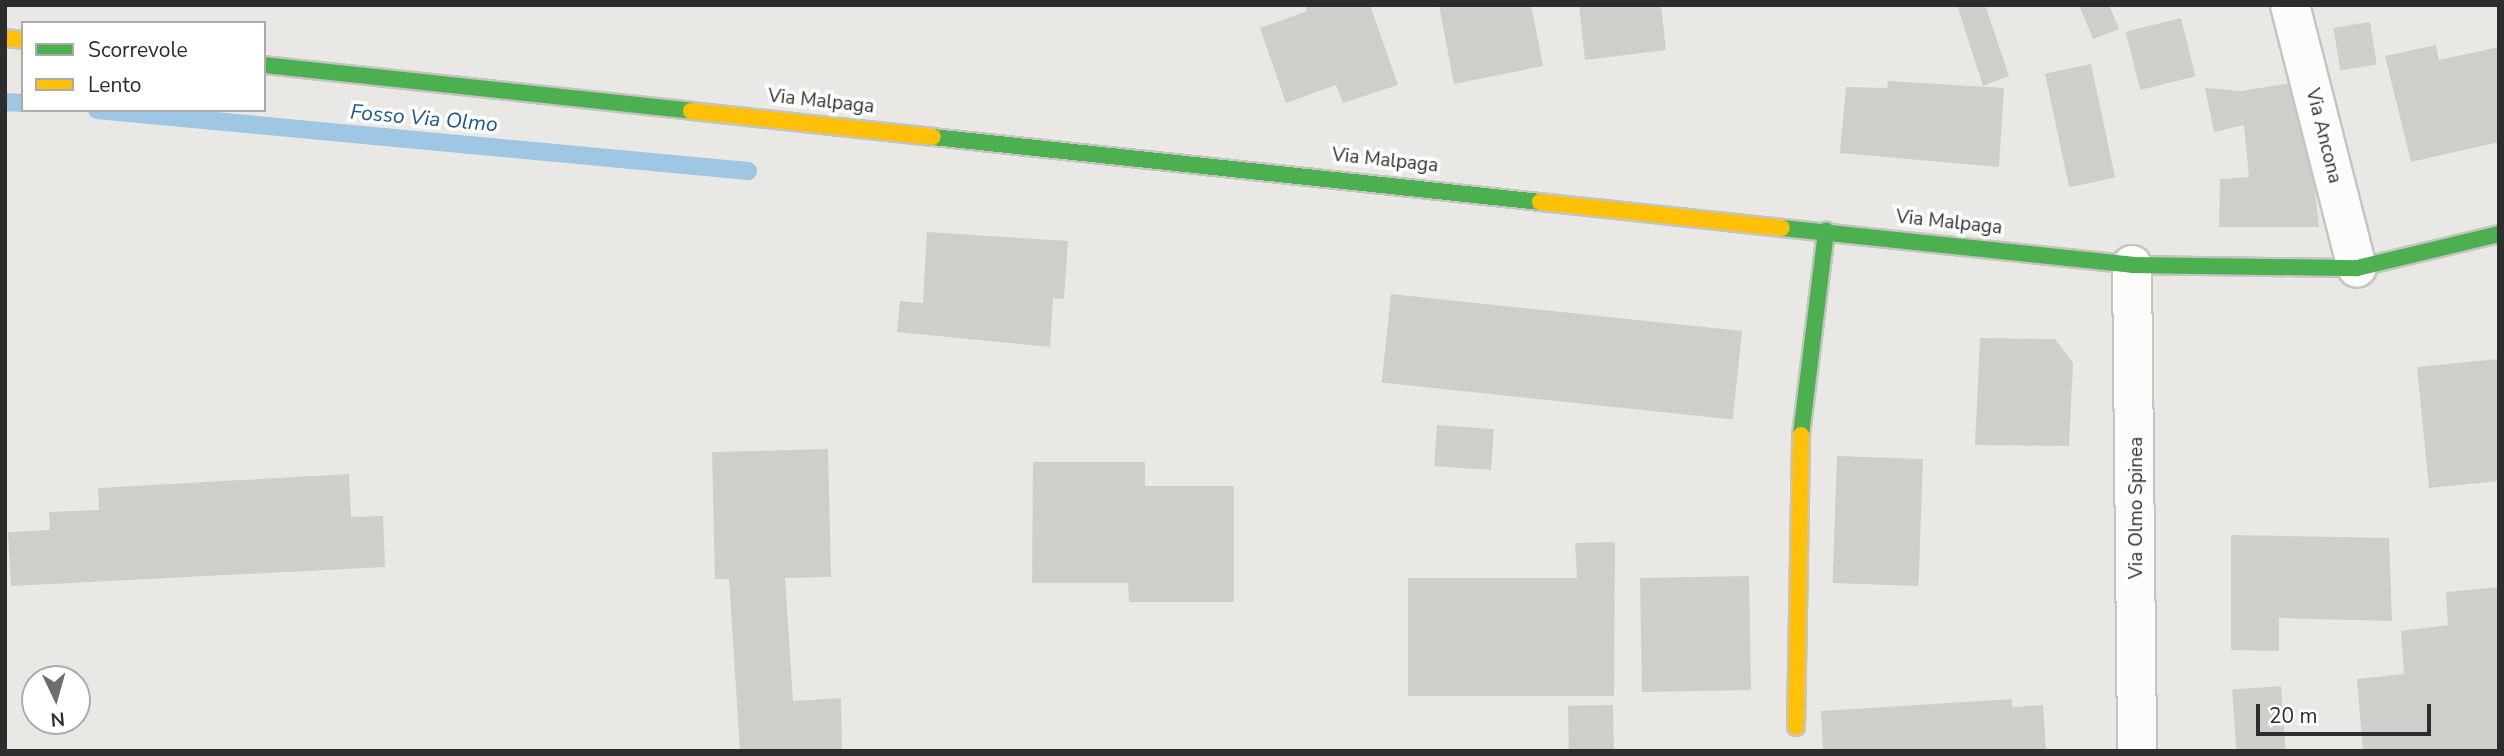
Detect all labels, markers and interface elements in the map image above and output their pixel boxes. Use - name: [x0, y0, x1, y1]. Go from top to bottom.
- legend: [21, 21, 266, 112]
- text: Scorrevole: [88, 36, 188, 64]
- text: Lento: [88, 71, 141, 99]
- street label: Via Malpaga: [767, 85, 875, 119]
- street label: Via Ancona: [2300, 86, 2346, 186]
- water label: Fosso Via Olmo: [349, 99, 499, 137]
- street label: Via Malpaga: [1331, 144, 1439, 178]
- street label: Via Malpaga: [1895, 206, 2003, 240]
- street label: Via Olmo Spinea: [2126, 437, 2148, 579]
- north arrow: [21, 665, 91, 735]
- scale bar: [2259, 690, 2434, 734]
- text: 20 m: [2269, 702, 2318, 730]
- text: N: [49, 705, 66, 732]

